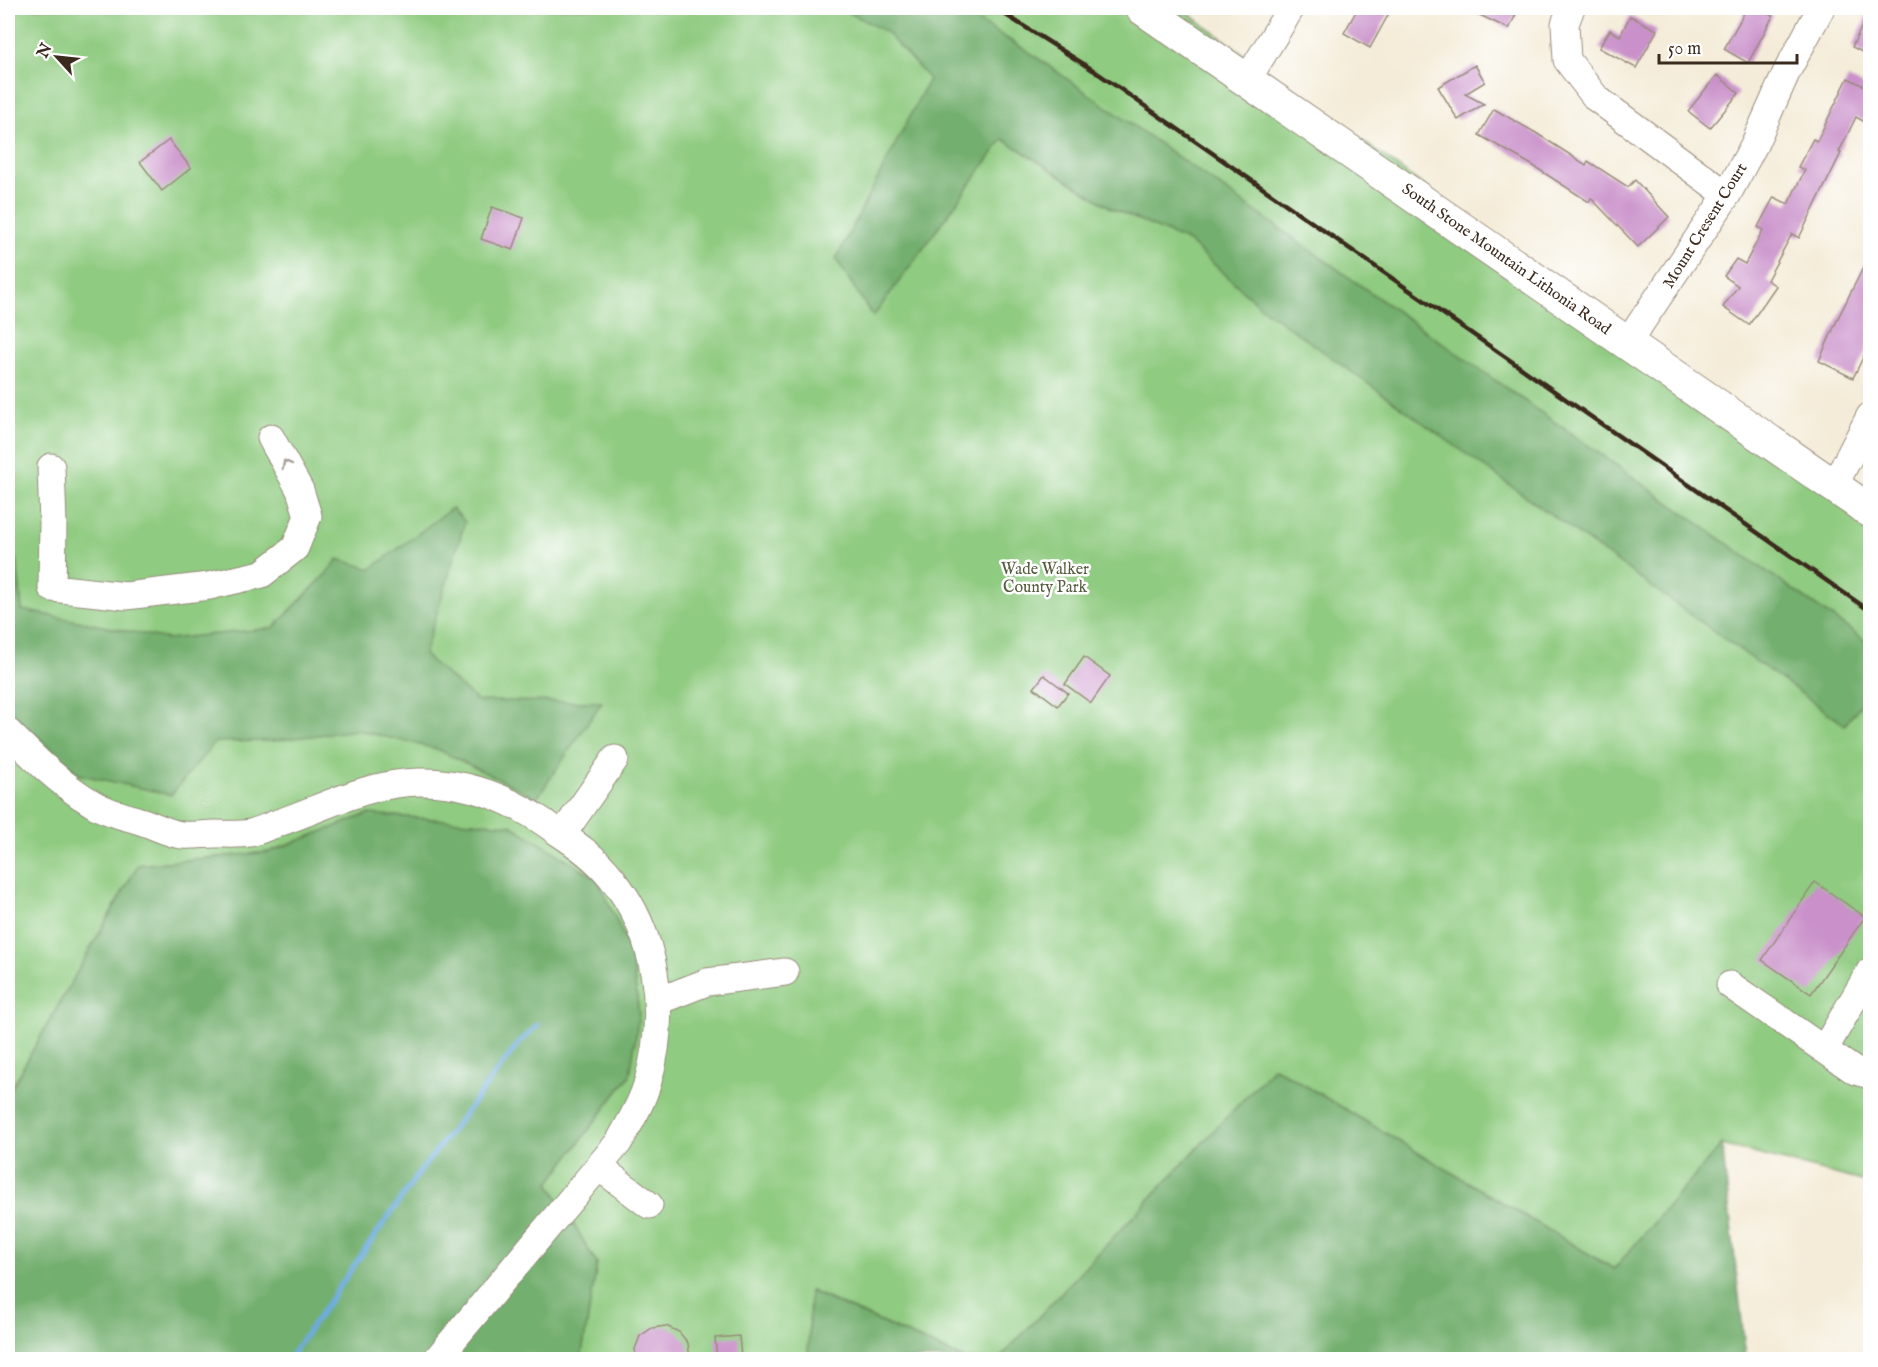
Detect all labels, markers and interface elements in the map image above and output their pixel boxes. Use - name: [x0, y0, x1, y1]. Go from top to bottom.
- north arrow: [27, 27, 87, 87]
- scale bar: [1659, 27, 1797, 65]
- text: 50 m: [1668, 38, 1701, 61]
- text: N: [33, 40, 58, 63]
- street label: Mount Cresent Court: [1659, 159, 1753, 292]
- street label: South Stone Mountain Lithonia Road: [1397, 180, 1615, 340]
- one-way arrow: [282, 460, 293, 470]
- park label: Wade Walker County Park: [1001, 560, 1089, 598]

